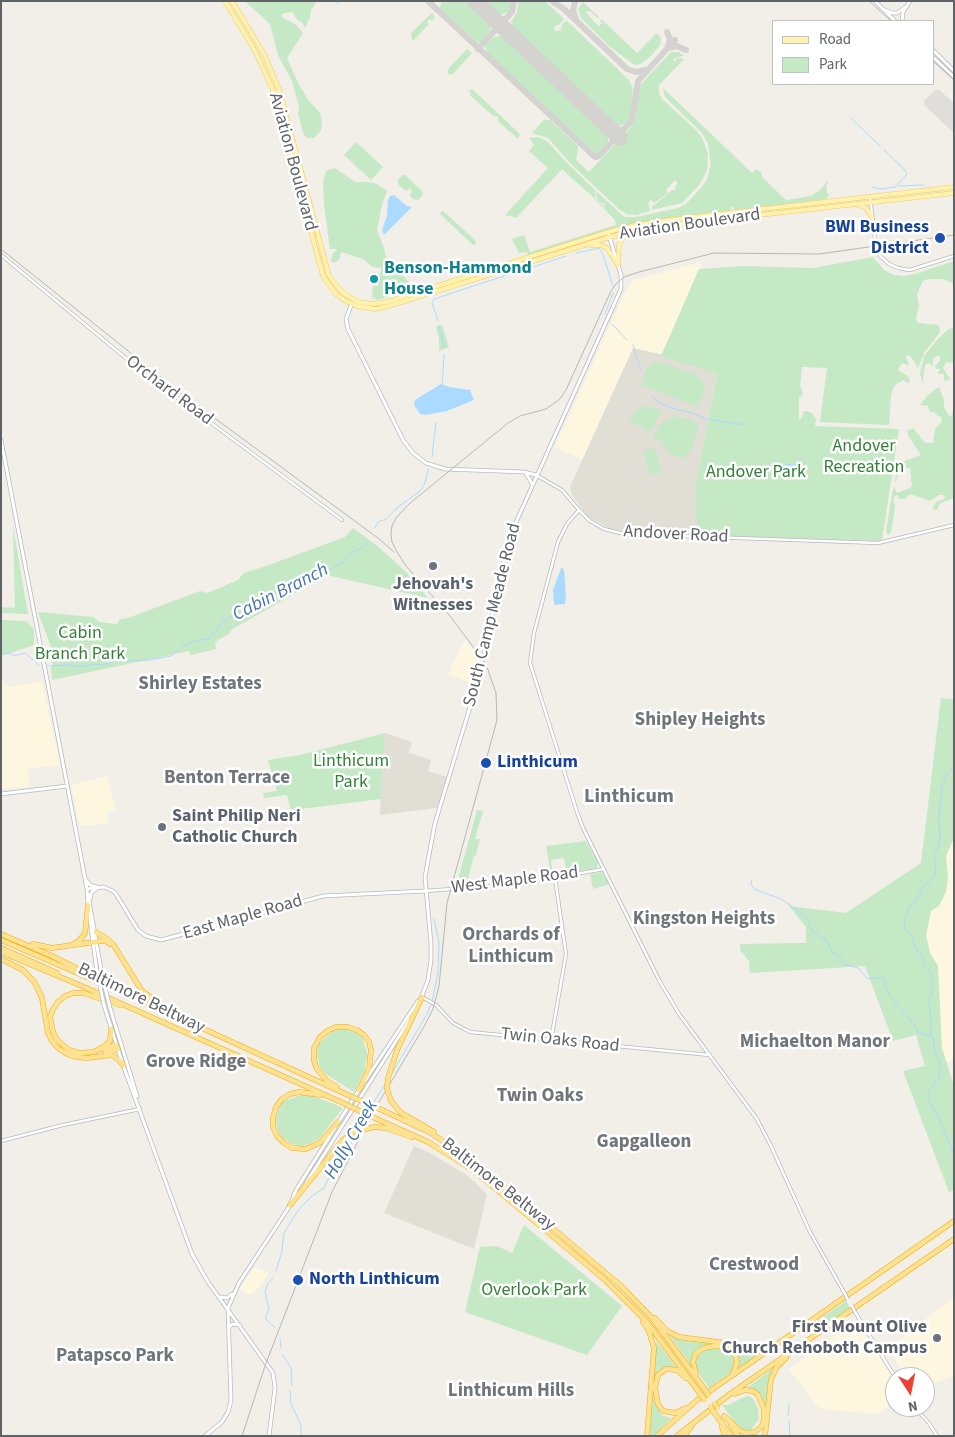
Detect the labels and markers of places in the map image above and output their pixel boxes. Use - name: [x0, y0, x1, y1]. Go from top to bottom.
- place label: BWI Business District: [825, 217, 929, 260]
- marker: BWI Business District: [933, 231, 947, 245]
- place label: Benson-Hammond House: [384, 258, 532, 300]
- marker: Benson-Hammond House: [368, 273, 380, 285]
- marker: Jehovah's Witnesses: [427, 560, 439, 572]
- place label: Jehovah's Witnesses: [393, 574, 473, 616]
- place label: Linthicum: [497, 752, 578, 774]
- marker: Linthicum: [479, 756, 493, 770]
- place label: Saint Philip Neri Catholic Church: [172, 806, 301, 849]
- marker: Saint Philip Neri Catholic Church: [156, 821, 168, 833]
- place label: North Linthicum: [309, 1269, 440, 1291]
- marker: North Linthicum: [291, 1273, 305, 1287]
- place label: First Mount Olive Church Rehoboth Campus: [722, 1317, 927, 1360]
- marker: First Mount Olive Church Rehoboth Campus: [931, 1332, 943, 1344]

